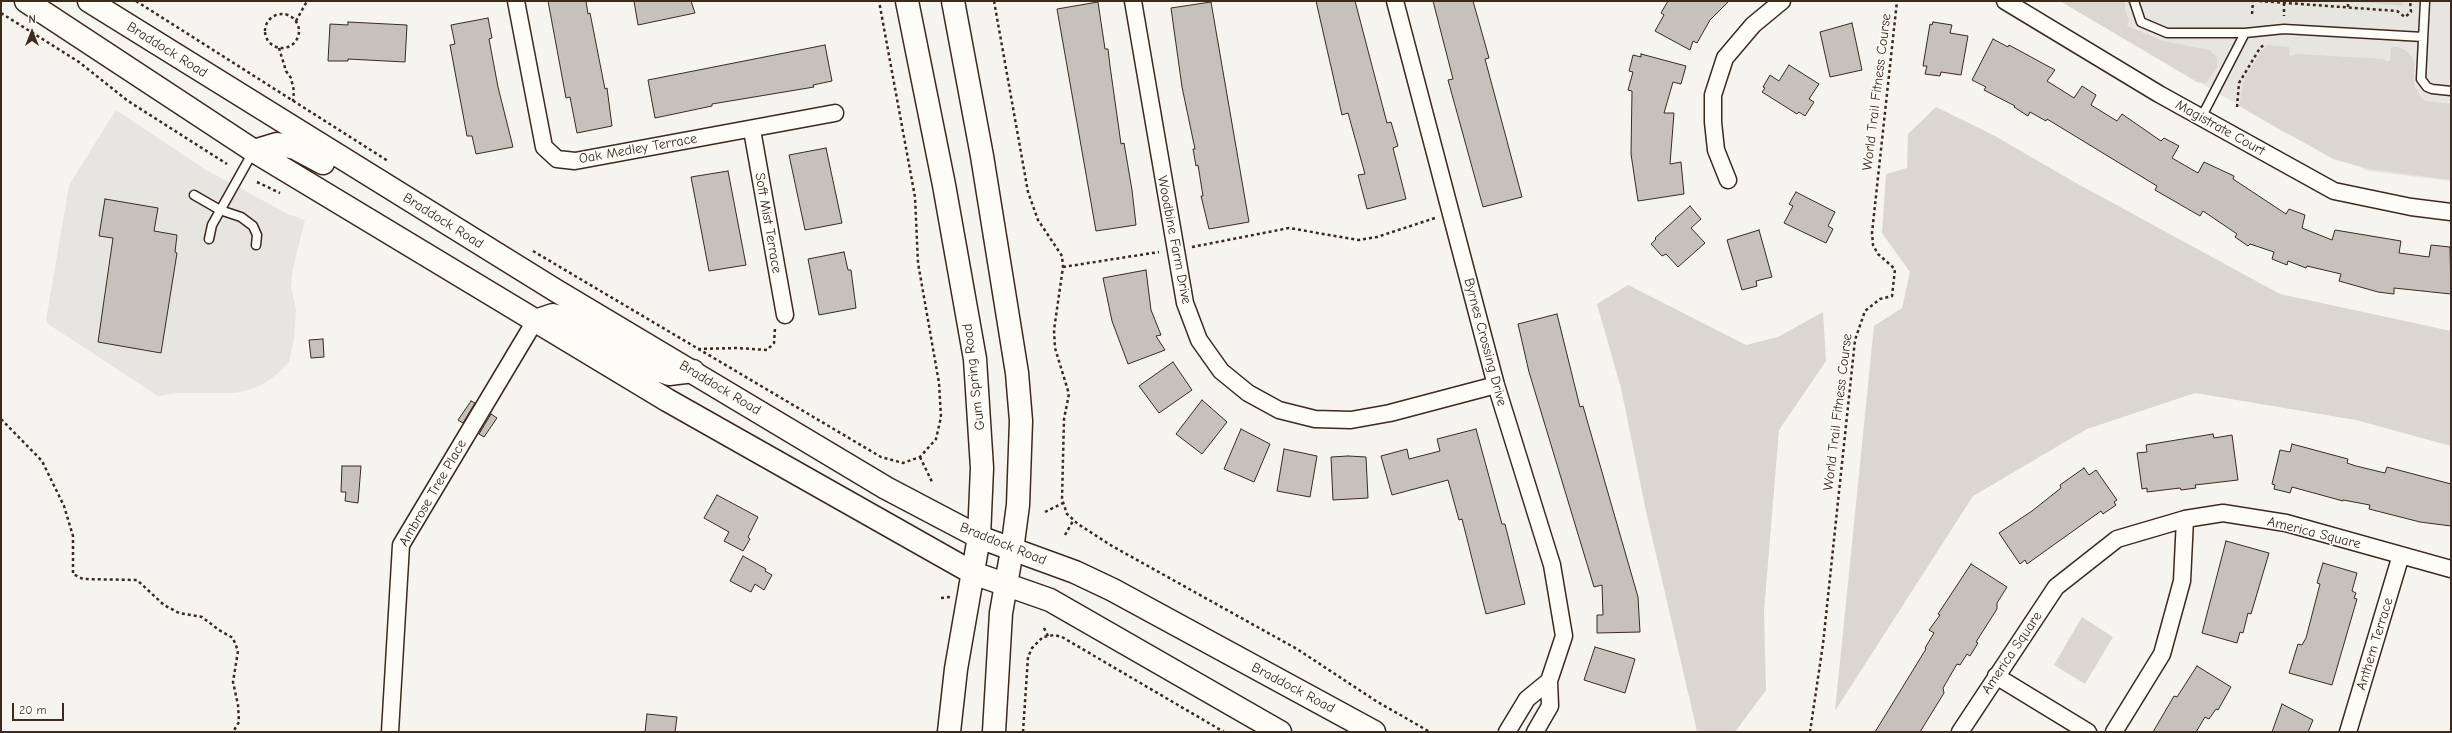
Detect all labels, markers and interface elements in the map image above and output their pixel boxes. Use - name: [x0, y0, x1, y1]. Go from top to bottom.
- north arrow: [12, 12, 52, 52]
- street label: World Trail Fitness Course: [1859, 12, 1895, 172]
- text: N: [28, 13, 36, 26]
- street label: Braddock Road: [124, 19, 210, 81]
- street label: Magistrate Court: [2172, 96, 2268, 160]
- street label: Oak Medley Terrace: [578, 130, 698, 168]
- street label: Soft Mist Terrace: [751, 171, 785, 275]
- street label: Woodbine Farm Drive: [1153, 174, 1195, 306]
- street label: Braddock Road: [400, 190, 486, 252]
- street label: Byrnes Crossing Drive: [1460, 276, 1510, 408]
- street label: Gum Spring Road: [959, 323, 989, 431]
- street label: World Trail Fitness Course: [1820, 332, 1856, 492]
- street label: Braddock Road: [676, 357, 764, 419]
- street label: Ambrose Tree Place: [396, 437, 470, 549]
- street label: America Square: [2266, 513, 2362, 553]
- street label: Braddock Road: [957, 519, 1049, 569]
- street label: Anthem Terrace: [2353, 596, 2397, 692]
- street label: America Square: [1978, 609, 2046, 697]
- street label: Braddock Road: [1248, 659, 1338, 717]
- scale bar: [14, 695, 66, 721]
- text: 20 m: [19, 703, 47, 717]

